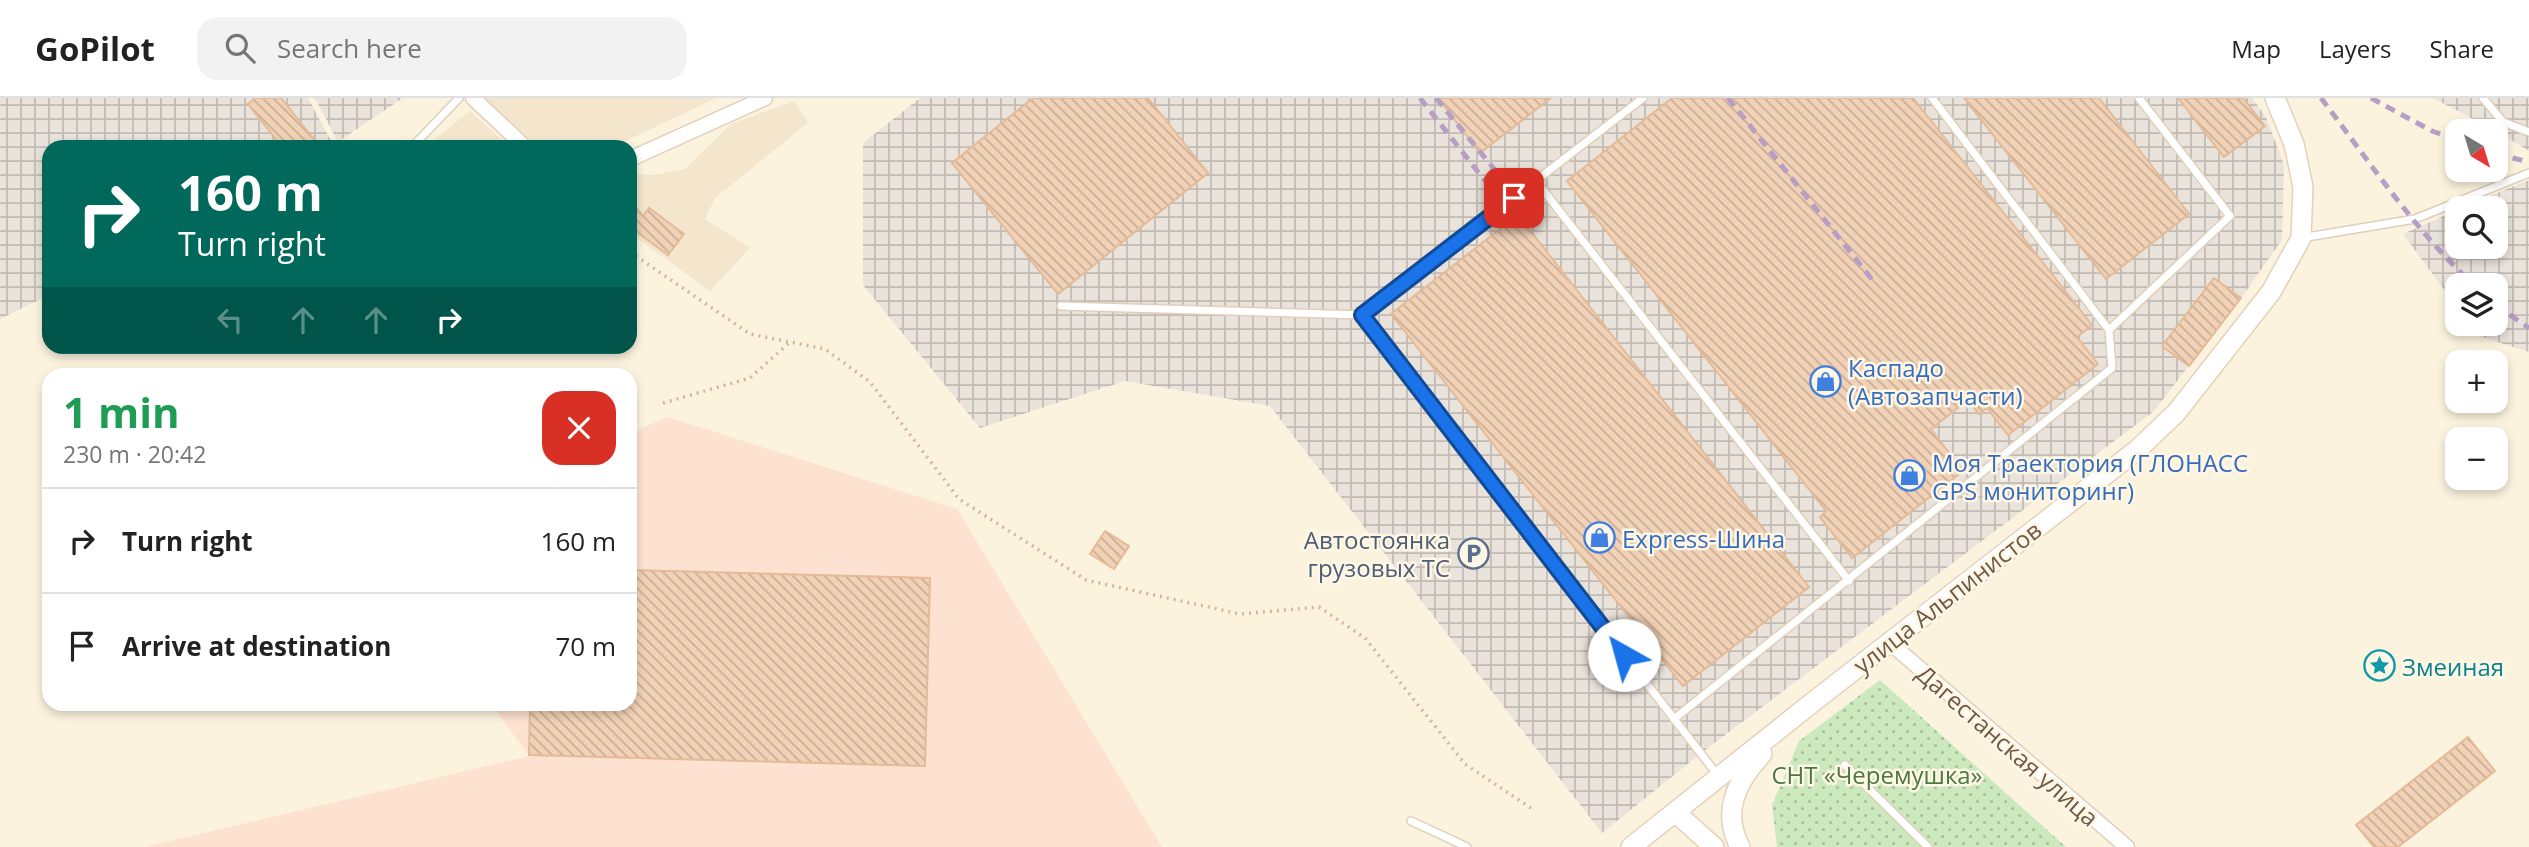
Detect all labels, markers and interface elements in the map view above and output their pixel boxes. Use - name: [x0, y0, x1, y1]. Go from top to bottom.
- search box: [197, 17, 687, 80]
- text: GoPilot: [35, 26, 155, 71]
- icon: search: [221, 29, 259, 67]
- text: Search here: [277, 30, 422, 66]
- text: Map: [2231, 32, 2281, 65]
- text: Layers: [2319, 32, 2392, 65]
- text: Share: [2430, 32, 2494, 65]
- north arrow: [2445, 119, 2508, 182]
- map controls: [2445, 119, 2508, 490]
- text: 160 m: [178, 159, 323, 225]
- icon: right: [63, 168, 154, 259]
- pin: [1484, 168, 1544, 228]
- icon: arrive: [1495, 179, 1533, 217]
- button: search: [2445, 196, 2508, 259]
- text: Turn right: [178, 222, 326, 265]
- button: layers: [2445, 273, 2508, 336]
- icon: left: [211, 301, 249, 339]
- icon: ahead: [284, 301, 322, 339]
- icon: ahead: [357, 301, 395, 339]
- icon: right: [430, 301, 468, 339]
- button: +: [2445, 350, 2508, 413]
- place label: Каспадо (Автозапчасти): [1848, 351, 2023, 412]
- shop icon: Каспадо (Автозапчасти): [1808, 364, 1842, 398]
- text: 1 min: [63, 383, 180, 440]
- button: close: [542, 391, 616, 465]
- button: −: [2445, 427, 2508, 490]
- text: 230 m · 20:42: [63, 438, 206, 470]
- place label: Моя Траектория (ГЛОНАСС GPS мониторинг): [1932, 446, 2248, 507]
- shop icon: Моя Траектория (ГЛОНАСС GPS мониторинг): [1892, 459, 1926, 493]
- street label: улица Альпинистов: [1846, 513, 2048, 681]
- shop icon: Express-Шина: [1582, 521, 1616, 555]
- icon: right: [63, 522, 101, 560]
- place label: Express-Шина: [1622, 522, 1785, 555]
- text: Turn right: [122, 523, 253, 559]
- text: 160 m: [541, 523, 616, 559]
- place label: Автостоянка грузовых ТС: [1304, 523, 1450, 584]
- parking icon: Автостоянка грузовых ТС: [1456, 536, 1490, 570]
- position arrow: [1587, 618, 1661, 692]
- icon: arrive: [63, 627, 101, 665]
- text: Arrive at destination: [122, 628, 391, 664]
- text: 70 m: [555, 628, 616, 664]
- place icon: Змеиная: [2362, 649, 2396, 683]
- place label: Змеиная: [2402, 650, 2504, 683]
- street label: Дагестанская улица: [1910, 657, 2106, 833]
- park label: СНТ «Черемушка»: [1771, 758, 1983, 791]

